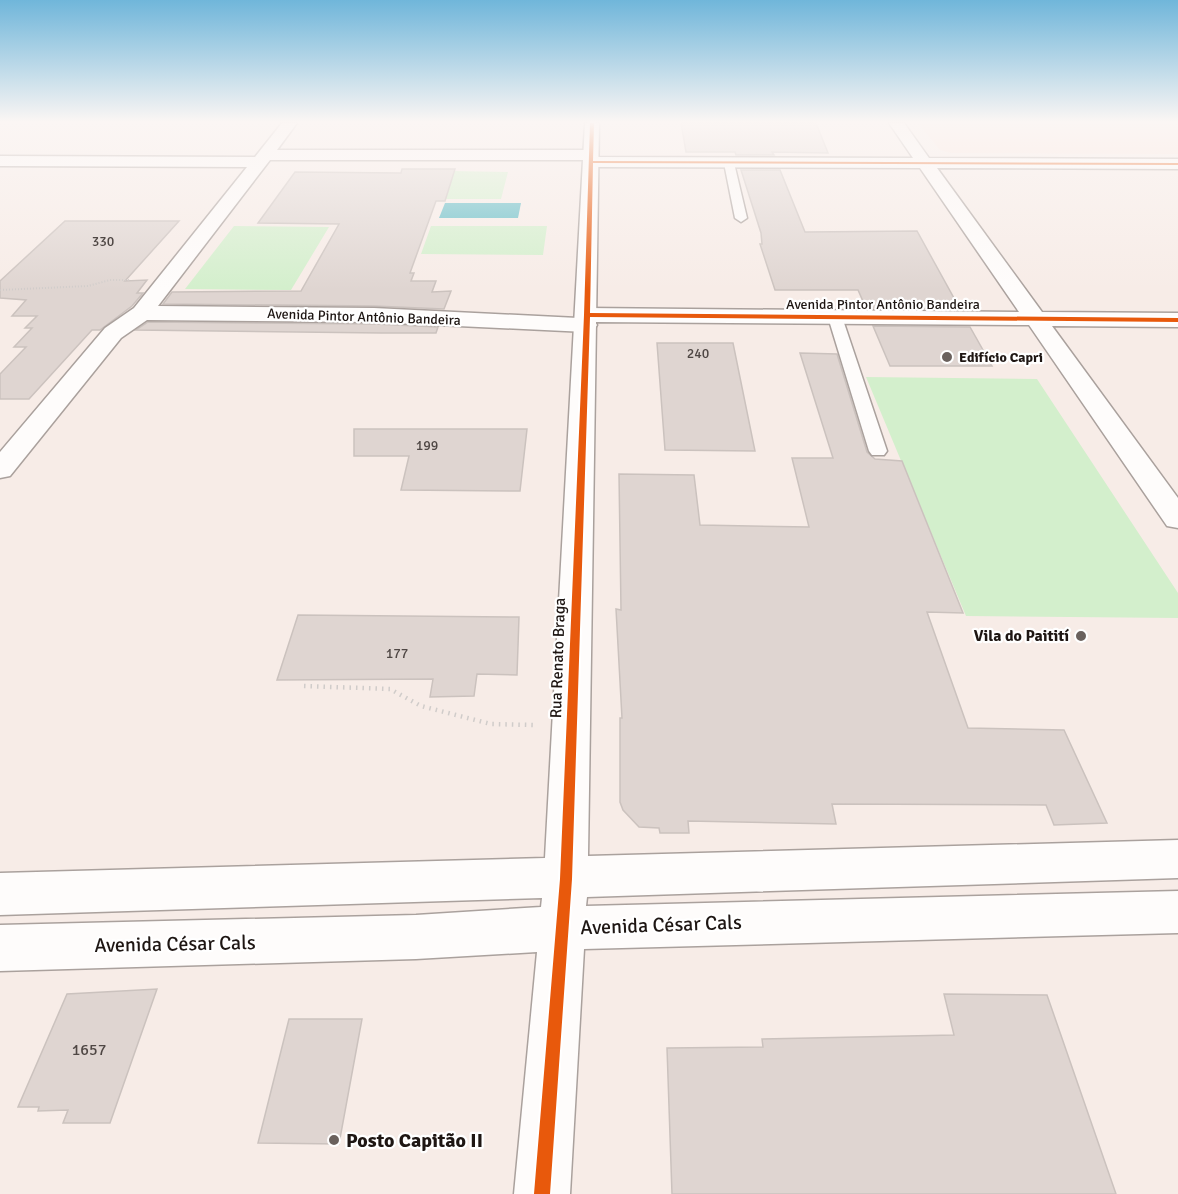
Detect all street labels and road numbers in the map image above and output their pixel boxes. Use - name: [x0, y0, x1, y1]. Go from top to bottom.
- street label: Avenida Pintor Antônio Bandeira: [786, 296, 980, 313]
- street label: Avenida Pintor Antônio Bandeira: [267, 305, 461, 329]
- street label: Rua Renato Braga: [546, 597, 570, 719]
- street label: Avenida César Cals: [580, 910, 742, 940]
- street label: Avenida César Cals: [94, 930, 256, 958]

